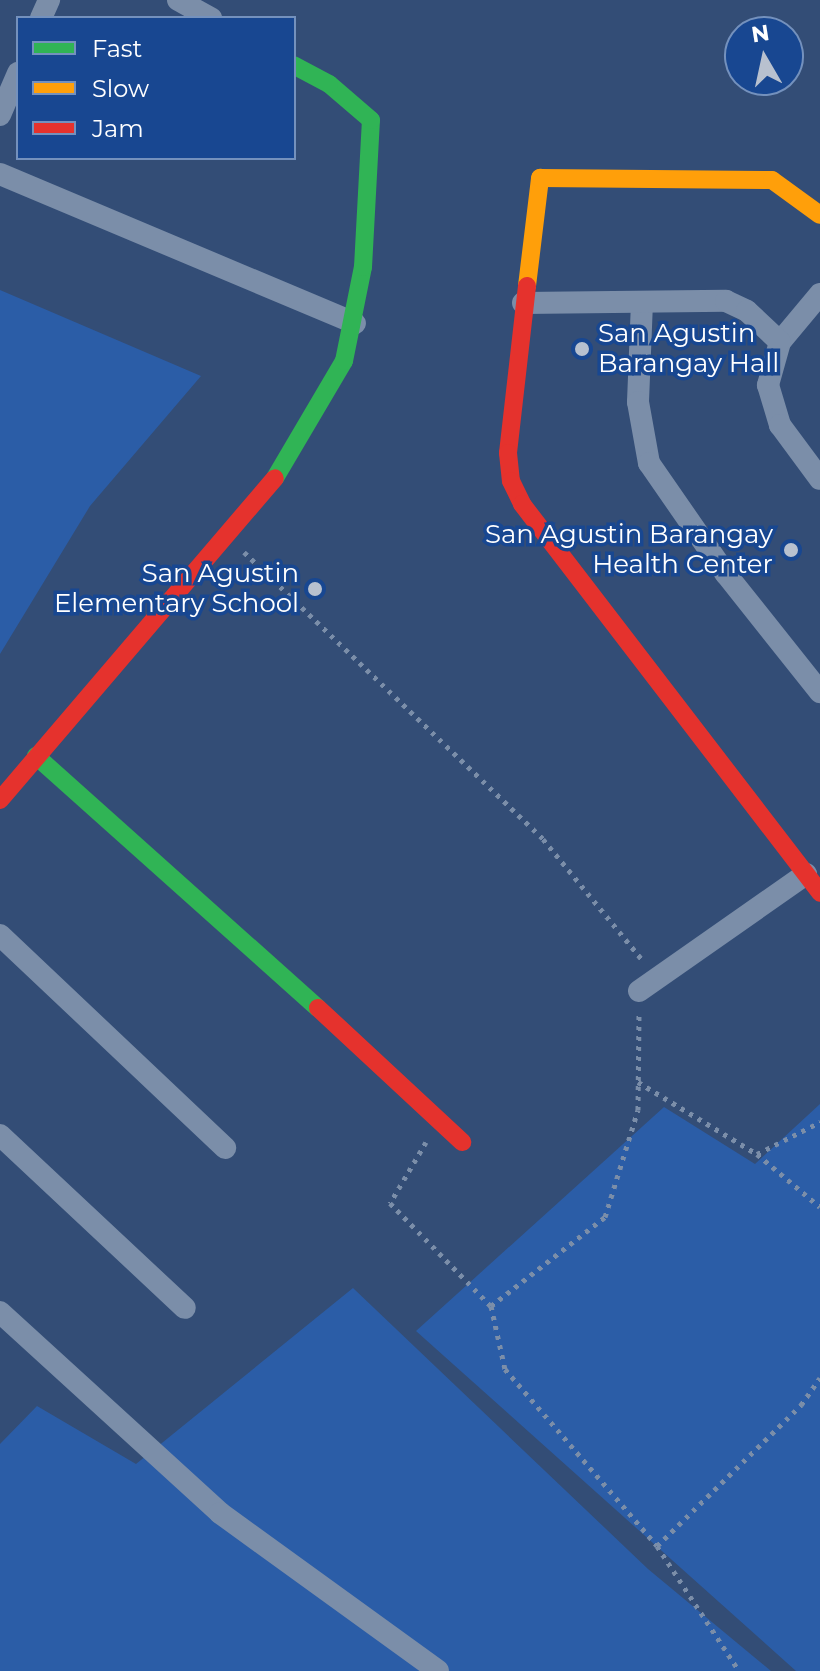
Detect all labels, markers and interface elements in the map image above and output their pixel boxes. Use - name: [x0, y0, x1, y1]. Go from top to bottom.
- legend: [16, 16, 296, 160]
- north arrow: [724, 16, 804, 96]
- text: N: [750, 19, 771, 49]
- text: Fast: [92, 34, 142, 63]
- text: Slow: [92, 74, 149, 103]
- text: Jam: [92, 114, 144, 143]
- place label: San Agustin Barangay Hall: [598, 318, 779, 380]
- marker: San Agustin Barangay Hall: [573, 340, 591, 358]
- place label: San Agustin Barangay Health Center: [485, 519, 773, 580]
- marker: San Agustin Barangay Health Center: [780, 539, 802, 561]
- place label: San Agustin Elementary School: [54, 558, 299, 620]
- marker: San Agustin Elementary School: [306, 580, 324, 598]

